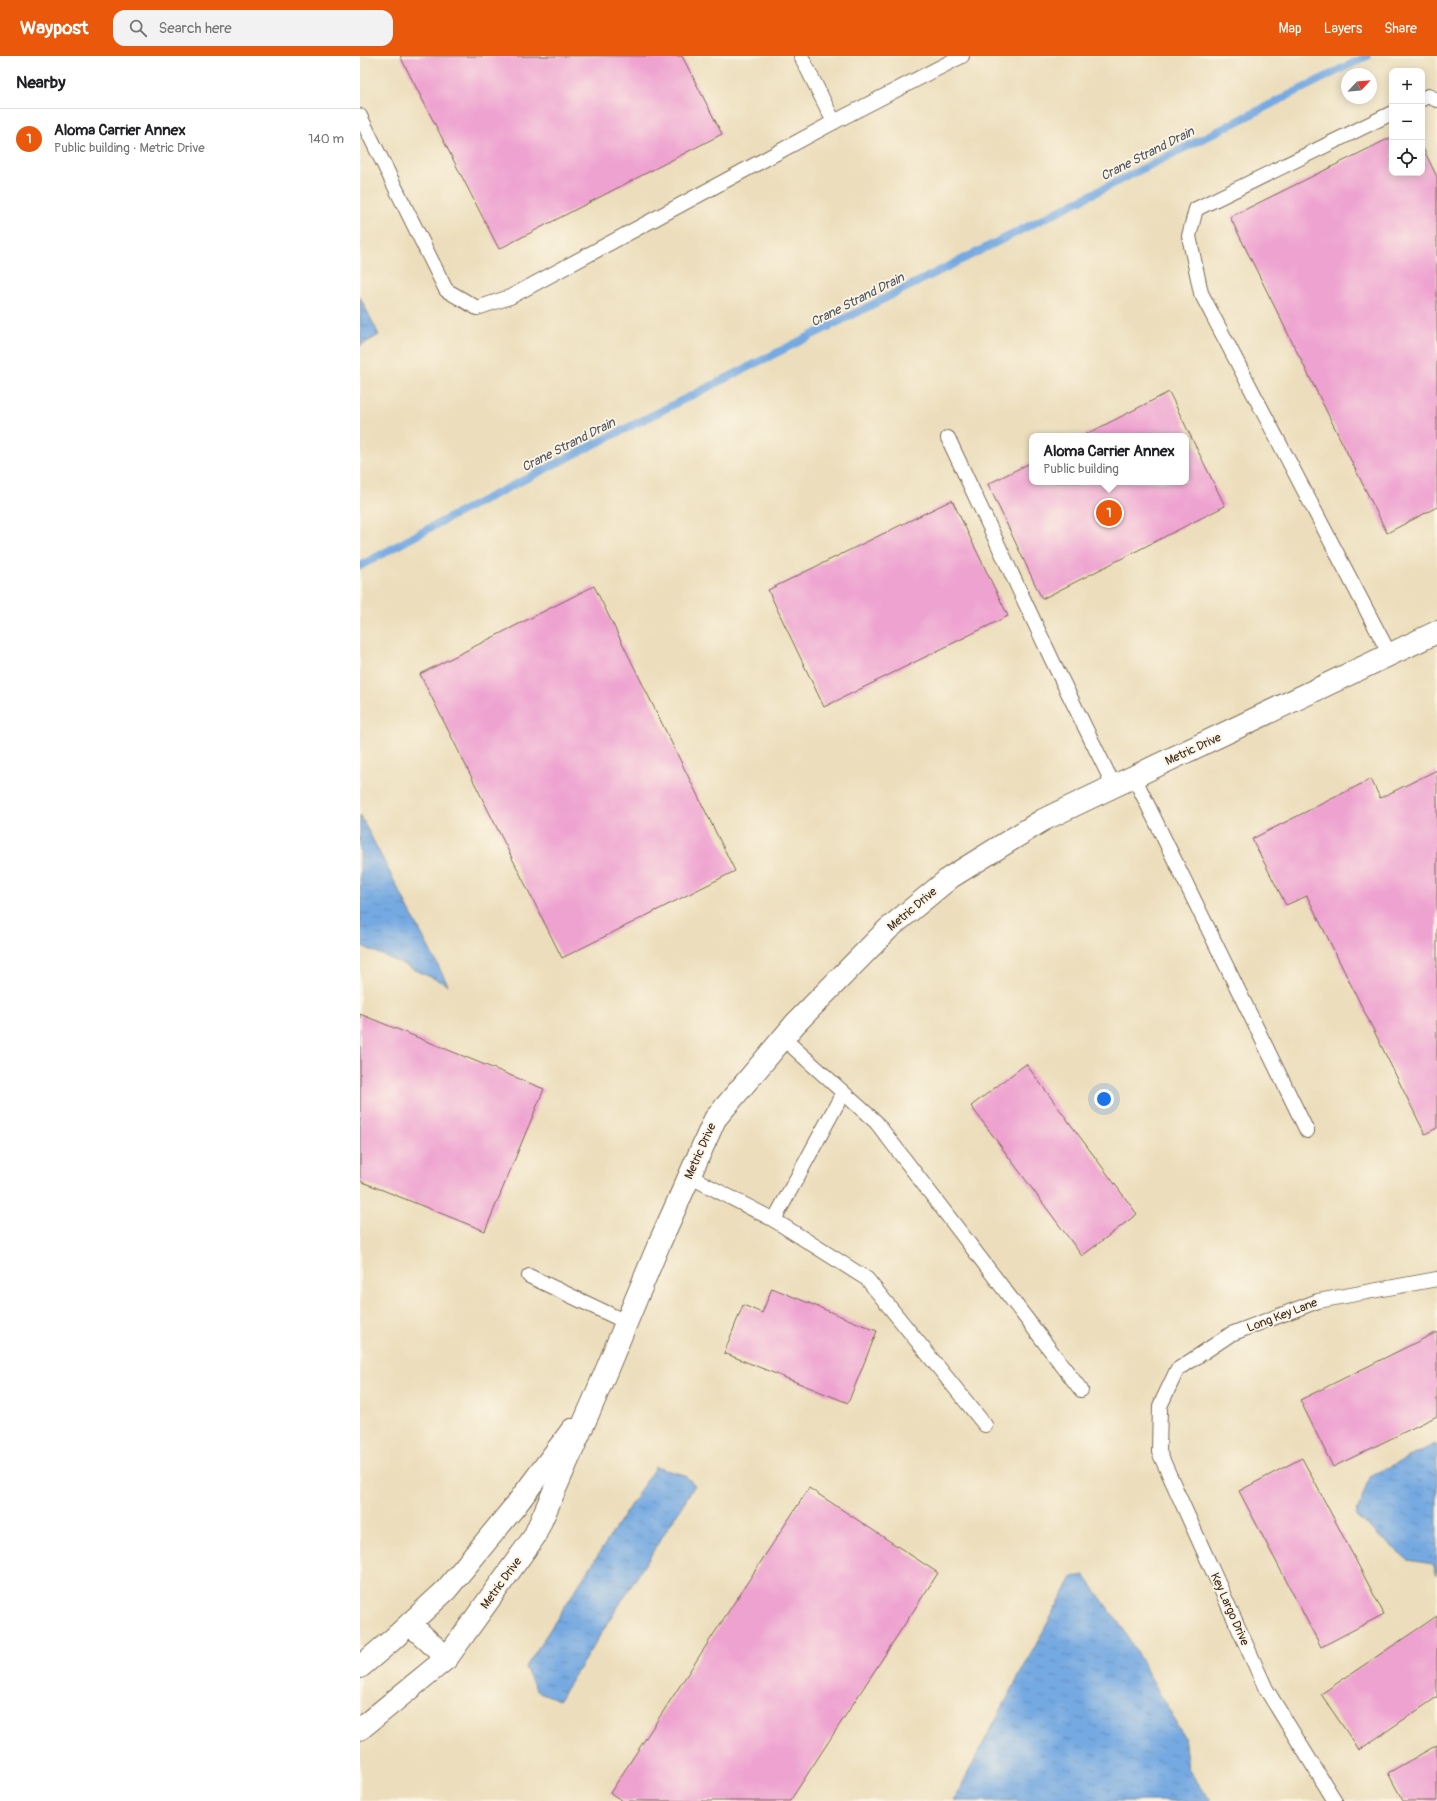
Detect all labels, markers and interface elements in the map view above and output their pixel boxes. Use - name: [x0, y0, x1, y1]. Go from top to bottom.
- search box: [113, 10, 393, 46]
- text: Waypost: [20, 16, 89, 40]
- icon: search: [127, 17, 149, 39]
- text: Search here: [159, 19, 232, 38]
- text: Map: [1279, 20, 1302, 37]
- text: Layers: [1324, 20, 1362, 37]
- text: Share: [1384, 20, 1417, 37]
- north arrow: [1341, 68, 1377, 104]
- map controls: [1389, 68, 1425, 176]
- button: +: [1389, 68, 1425, 104]
- text: Nearby: [16, 72, 65, 93]
- button: −: [1389, 104, 1425, 140]
- text: Aloma Carrier Annex: [54, 121, 186, 140]
- water label: Crane Strand Drain: [1098, 123, 1198, 184]
- text: 1: [26, 131, 32, 147]
- text: 140 m: [308, 131, 344, 147]
- text: Public building · Metric Drive: [54, 140, 205, 156]
- button: locate: [1389, 140, 1425, 176]
- water label: Crane Strand Drain: [808, 269, 908, 330]
- water label: Crane Strand Drain: [519, 414, 619, 475]
- popup: [1029, 433, 1189, 485]
- text: Aloma Carrier Annex: [1043, 442, 1175, 461]
- text: Public building: [1043, 461, 1119, 477]
- pin: 1: [1096, 498, 1122, 528]
- street label: Metric Drive: [1163, 730, 1224, 769]
- street label: Metric Drive: [884, 884, 940, 934]
- your location: [1094, 1089, 1114, 1109]
- street label: Metric Drive: [681, 1121, 720, 1182]
- street label: Long Key Lane: [1245, 1295, 1320, 1336]
- street label: Metric Drive: [478, 1554, 525, 1612]
- street label: Key Largo Drive: [1207, 1570, 1252, 1648]

